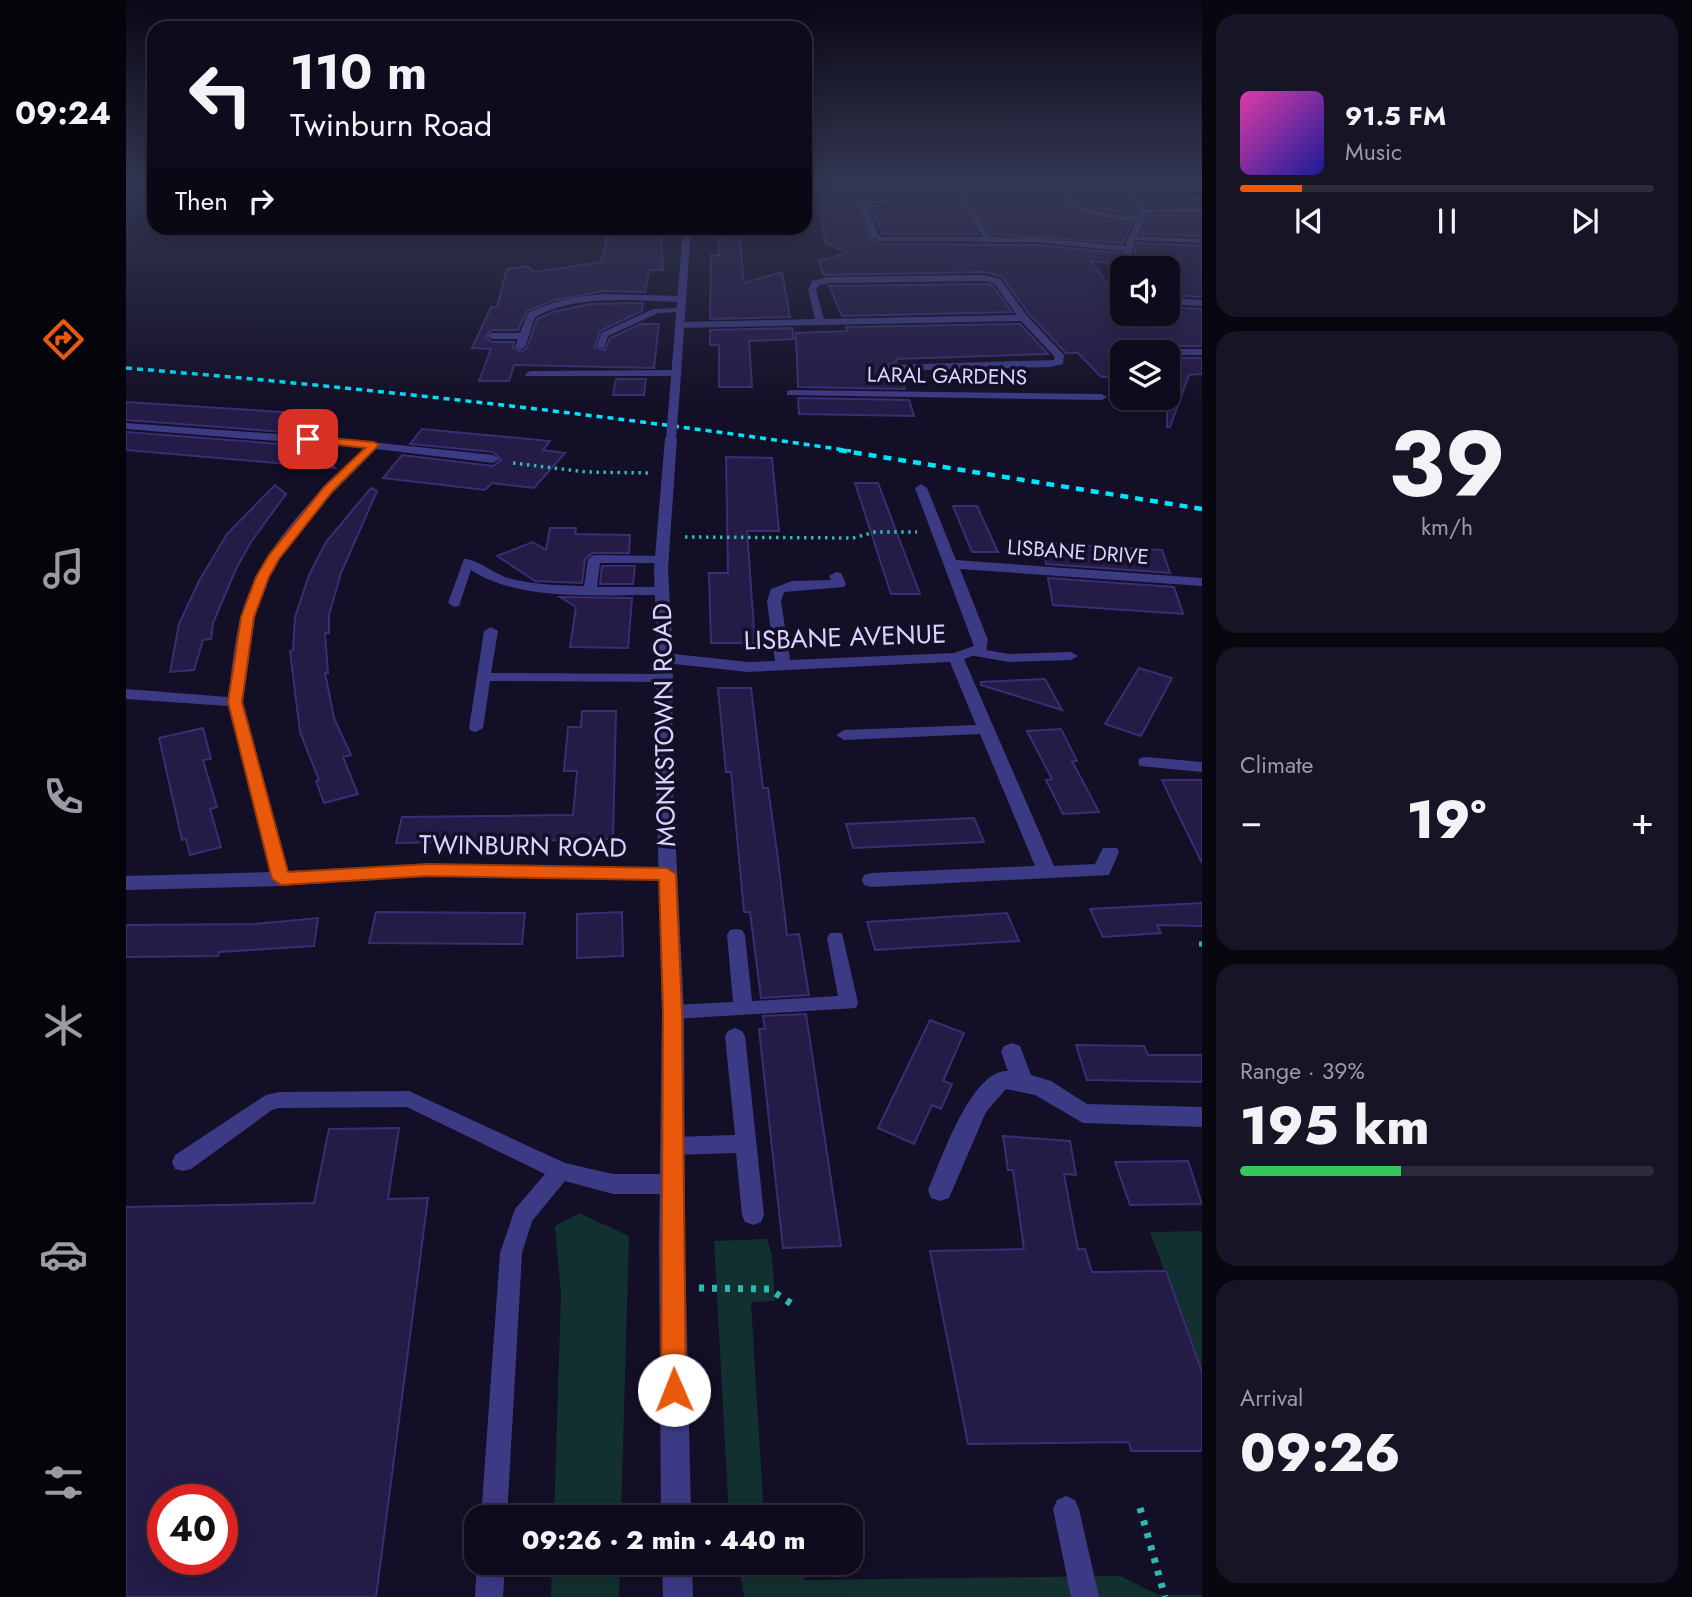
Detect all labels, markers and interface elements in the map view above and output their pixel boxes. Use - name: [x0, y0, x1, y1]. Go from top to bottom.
- text: 110 m: [290, 37, 427, 107]
- icon: left: [175, 49, 266, 140]
- text: 09:24: [15, 90, 111, 136]
- text: 91.5 FM: [1345, 97, 1446, 135]
- text: Twinburn Road: [290, 102, 492, 148]
- text: Music: [1345, 135, 1402, 169]
- text: Then: [175, 182, 228, 220]
- icon: right: [242, 182, 280, 220]
- icon: previous: [1290, 202, 1328, 240]
- icon: pause: [1428, 202, 1466, 240]
- icon: next: [1566, 202, 1604, 240]
- map controls: [1110, 256, 1180, 410]
- button: sound: [1110, 256, 1180, 326]
- icon: directions: [39, 315, 88, 364]
- button: layers: [1110, 340, 1180, 410]
- street label: LARAL GARDENS: [867, 360, 1027, 392]
- text: 39: [1388, 399, 1506, 530]
- pin: [278, 409, 338, 469]
- icon: arrive: [289, 420, 327, 458]
- text: km/h: [1421, 510, 1473, 544]
- street label: LISBANE DRIVE: [1006, 532, 1150, 572]
- icon: music: [39, 544, 88, 593]
- street label: MONKSTOWN ROAD: [643, 603, 685, 847]
- street label: LISBANE AVENUE: [743, 614, 947, 660]
- text: Climate: [1240, 748, 1313, 782]
- icon: phone: [39, 772, 88, 821]
- text: 19°: [1407, 782, 1486, 858]
- text: −: [1240, 793, 1262, 848]
- text: +: [1631, 793, 1654, 848]
- street label: TWINBURN ROAD: [419, 825, 627, 867]
- icon: climate: [39, 1001, 88, 1050]
- text: Range · 39%: [1240, 1054, 1365, 1088]
- text: 195 km: [1240, 1088, 1429, 1164]
- icon: car: [39, 1230, 88, 1279]
- position arrow: [637, 1353, 711, 1427]
- text: Arrival: [1240, 1381, 1303, 1415]
- text: 09:26: [1240, 1415, 1400, 1491]
- icon: filters: [39, 1458, 88, 1507]
- speed limit sign: 40: [147, 1484, 238, 1575]
- text: 09:26 · 2 min · 440 m: [522, 1521, 805, 1559]

